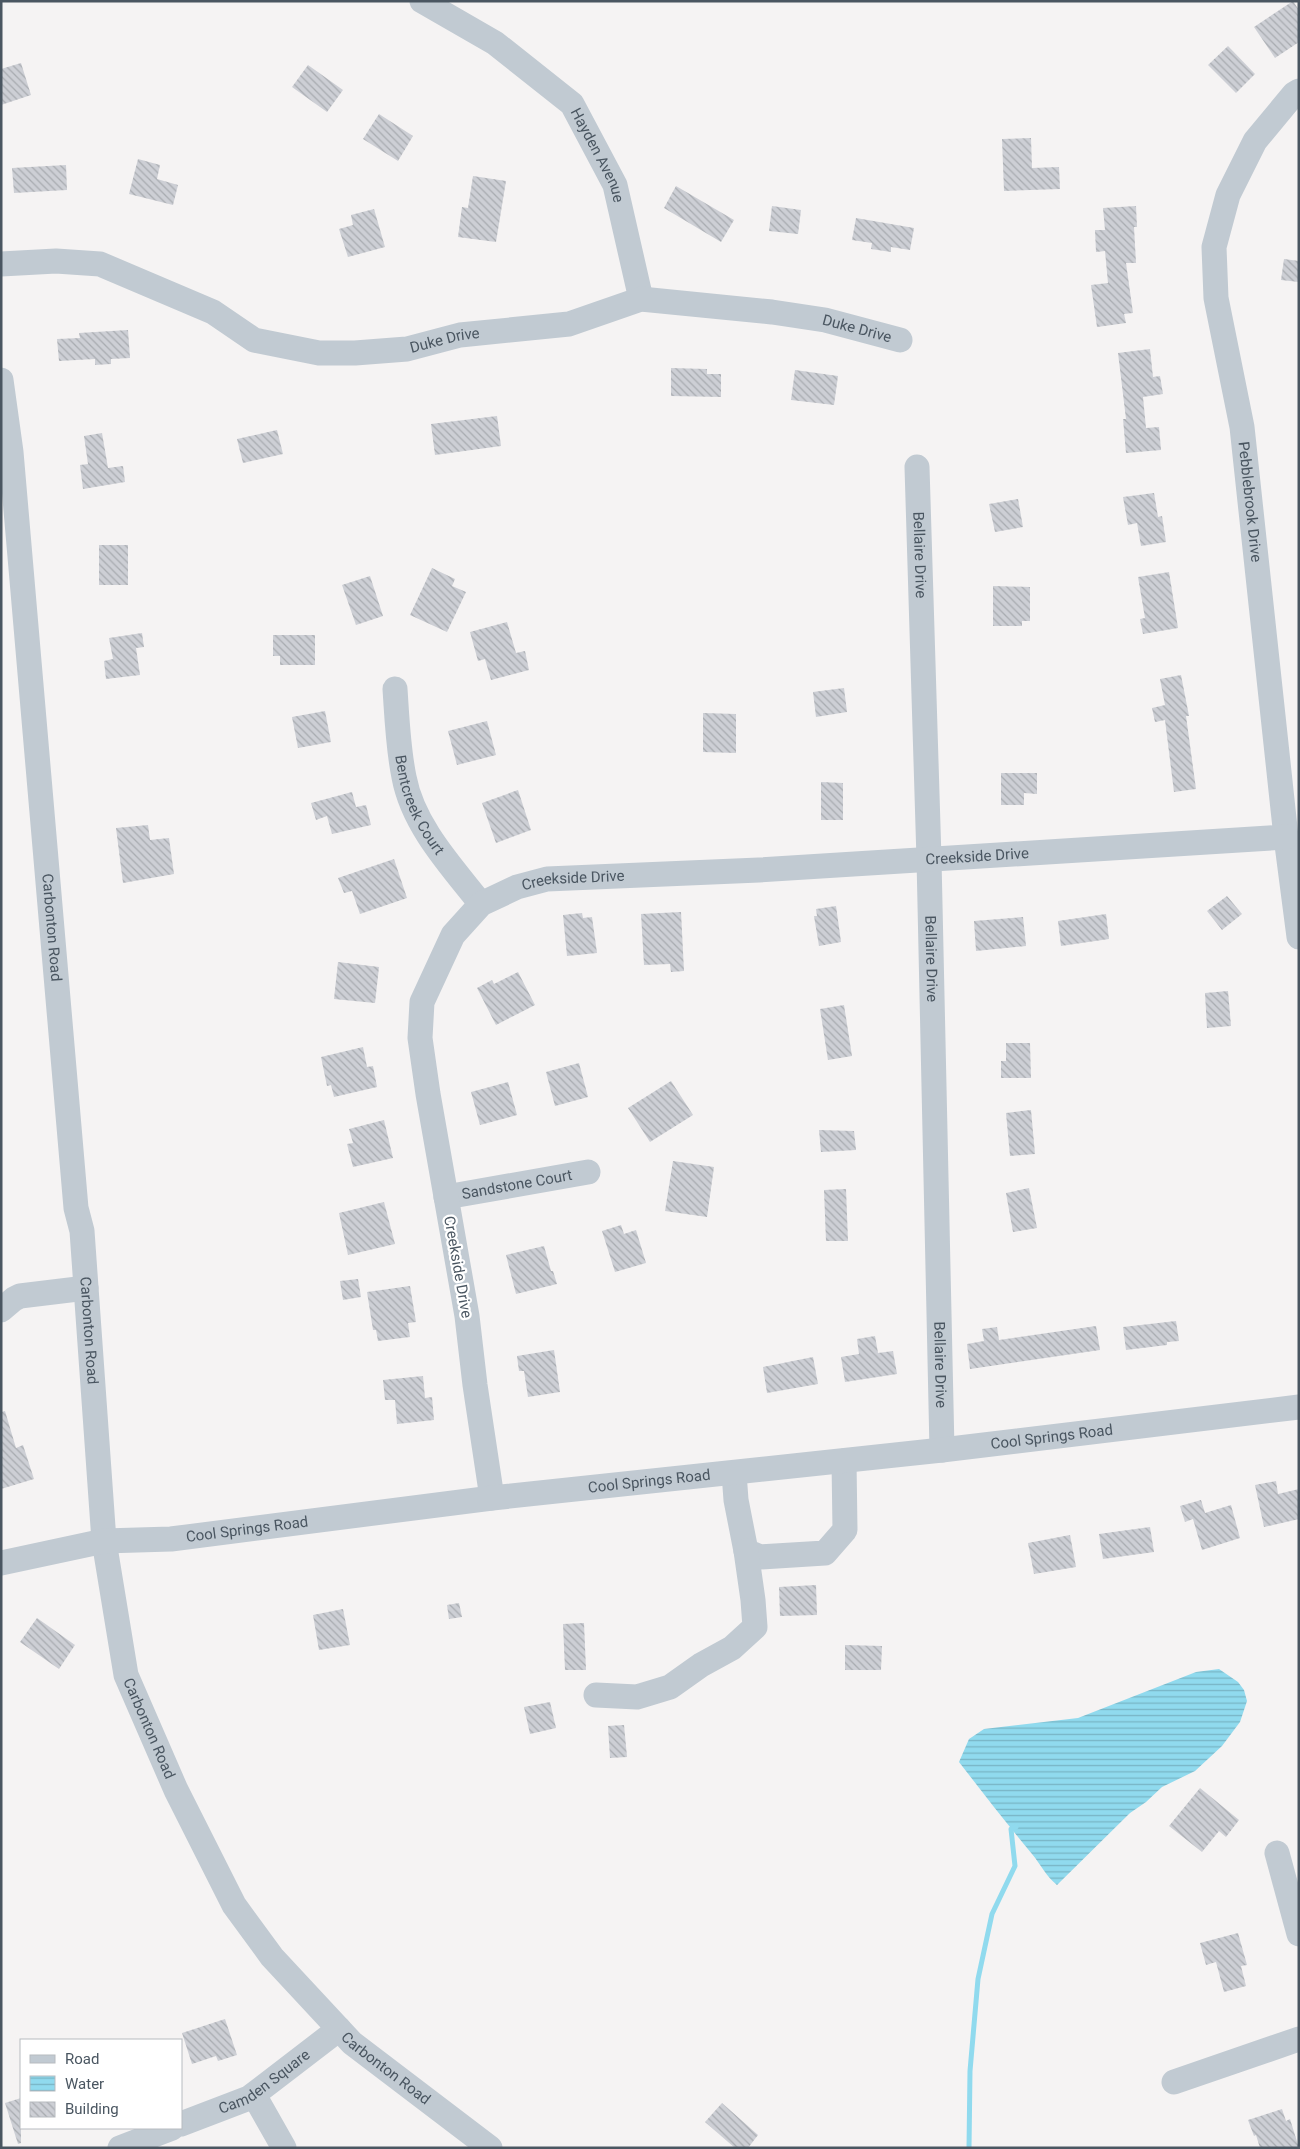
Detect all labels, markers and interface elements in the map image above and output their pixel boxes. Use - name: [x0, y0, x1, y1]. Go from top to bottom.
- street label: Hayden Avenue: [567, 105, 628, 204]
- street label: Duke Drive: [820, 311, 894, 346]
- street label: Duke Drive: [408, 324, 480, 357]
- street label: Pebblebrook Drive: [1235, 440, 1265, 563]
- street label: Bellaire Drive: [909, 511, 930, 599]
- street label: Bentcreek Court: [391, 754, 448, 859]
- street label: Creekside Drive: [925, 844, 1029, 869]
- street label: Creekside Drive: [520, 867, 625, 894]
- street label: Carbonton Road: [38, 873, 65, 982]
- street label: Bellaire Drive: [921, 915, 941, 1002]
- street label: Sandstone Court: [460, 1166, 574, 1203]
- street label: Creekside Drive: [440, 1214, 476, 1320]
- street label: Carbonton Road: [76, 1276, 102, 1385]
- street label: Bellaire Drive: [930, 1321, 950, 1408]
- street label: Cool Springs Road: [990, 1420, 1114, 1453]
- street label: Cool Springs Road: [587, 1466, 711, 1497]
- street label: Cool Springs Road: [185, 1513, 309, 1546]
- street label: Carbonton Road: [119, 1675, 179, 1782]
- street label: Carbonton Road: [337, 2028, 434, 2108]
- legend: [20, 2039, 182, 2129]
- street label: Camden Square: [216, 2046, 314, 2118]
- text: Road: [65, 2050, 99, 2068]
- text: Water: [65, 2075, 104, 2093]
- text: Building: [65, 2100, 119, 2118]

